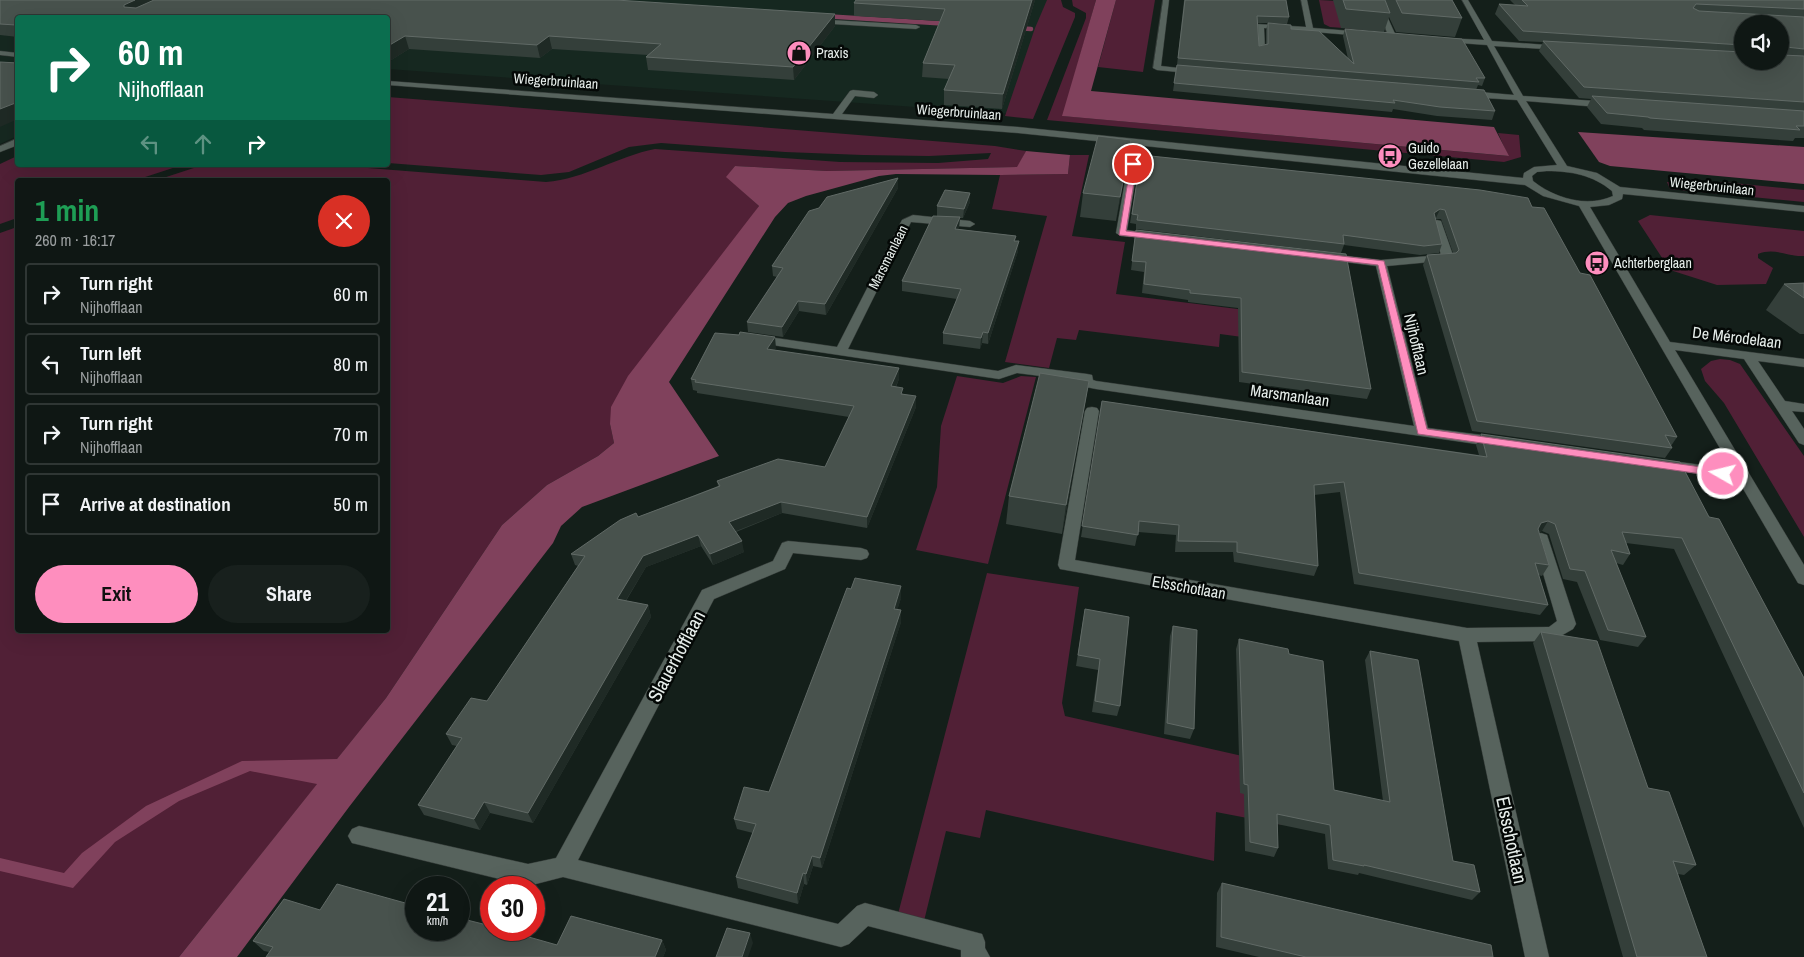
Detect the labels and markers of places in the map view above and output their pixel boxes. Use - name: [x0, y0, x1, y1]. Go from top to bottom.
- shop icon: Praxis: [786, 40, 812, 66]
- place label: Praxis: [816, 44, 849, 62]
- place label: Guido Gezellelaan: [1408, 139, 1469, 173]
- pin: [1112, 143, 1154, 185]
- bus stop icon: Guido Gezellelaan: [1377, 143, 1403, 169]
- bus stop icon: Achterberglaan: [1584, 250, 1610, 276]
- place label: Achterberglaan: [1613, 254, 1692, 272]

